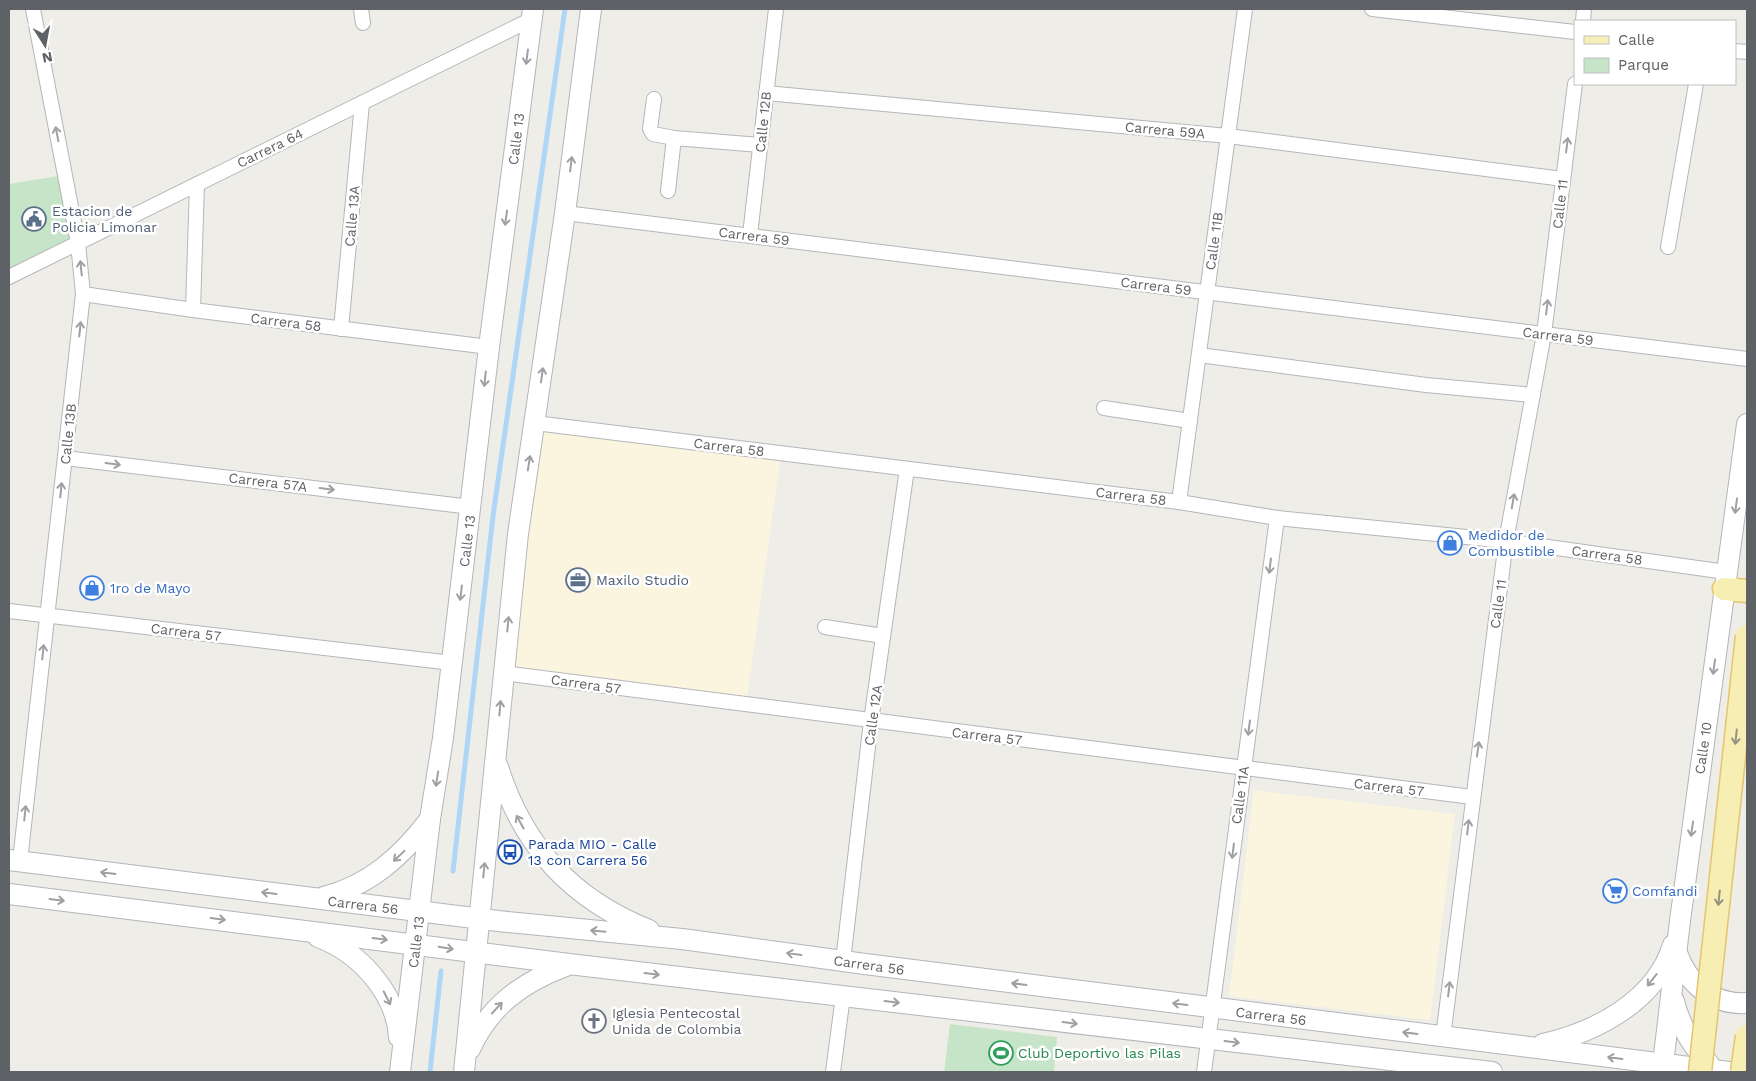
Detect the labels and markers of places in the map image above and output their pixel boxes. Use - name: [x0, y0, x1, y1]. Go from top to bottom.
- place label: Estacion de Policia Limonar: [52, 203, 157, 235]
- public building icon: Estacion de Policia Limonar: [21, 206, 47, 232]
- place label: Medidor de Combustible: [1468, 527, 1555, 559]
- shop icon: Medidor de Combustible: [1437, 530, 1463, 556]
- office icon: Maxilo Studio: [565, 567, 591, 593]
- place label: Maxilo Studio: [596, 572, 689, 588]
- shop icon: 1ro de Mayo: [79, 575, 105, 601]
- place label: 1ro de Mayo: [110, 580, 191, 596]
- place label: Parada MIO - Calle 13 con Carrera 56: [528, 836, 657, 868]
- bus stop icon: Parada MIO - Calle 13 con Carrera 56: [497, 839, 523, 865]
- supermarket icon: Comfandi: [1602, 878, 1628, 904]
- place label: Comfandi: [1632, 883, 1697, 899]
- place label: Iglesia Pentecostal Unida de Colombia: [612, 1005, 742, 1037]
- church icon: Iglesia Pentecostal Unida de Colombia: [581, 1008, 607, 1034]
- sports icon: Club Deportivo las Pilas: [988, 1040, 1014, 1066]
- place label: Club Deportivo las Pilas: [1018, 1045, 1181, 1061]

